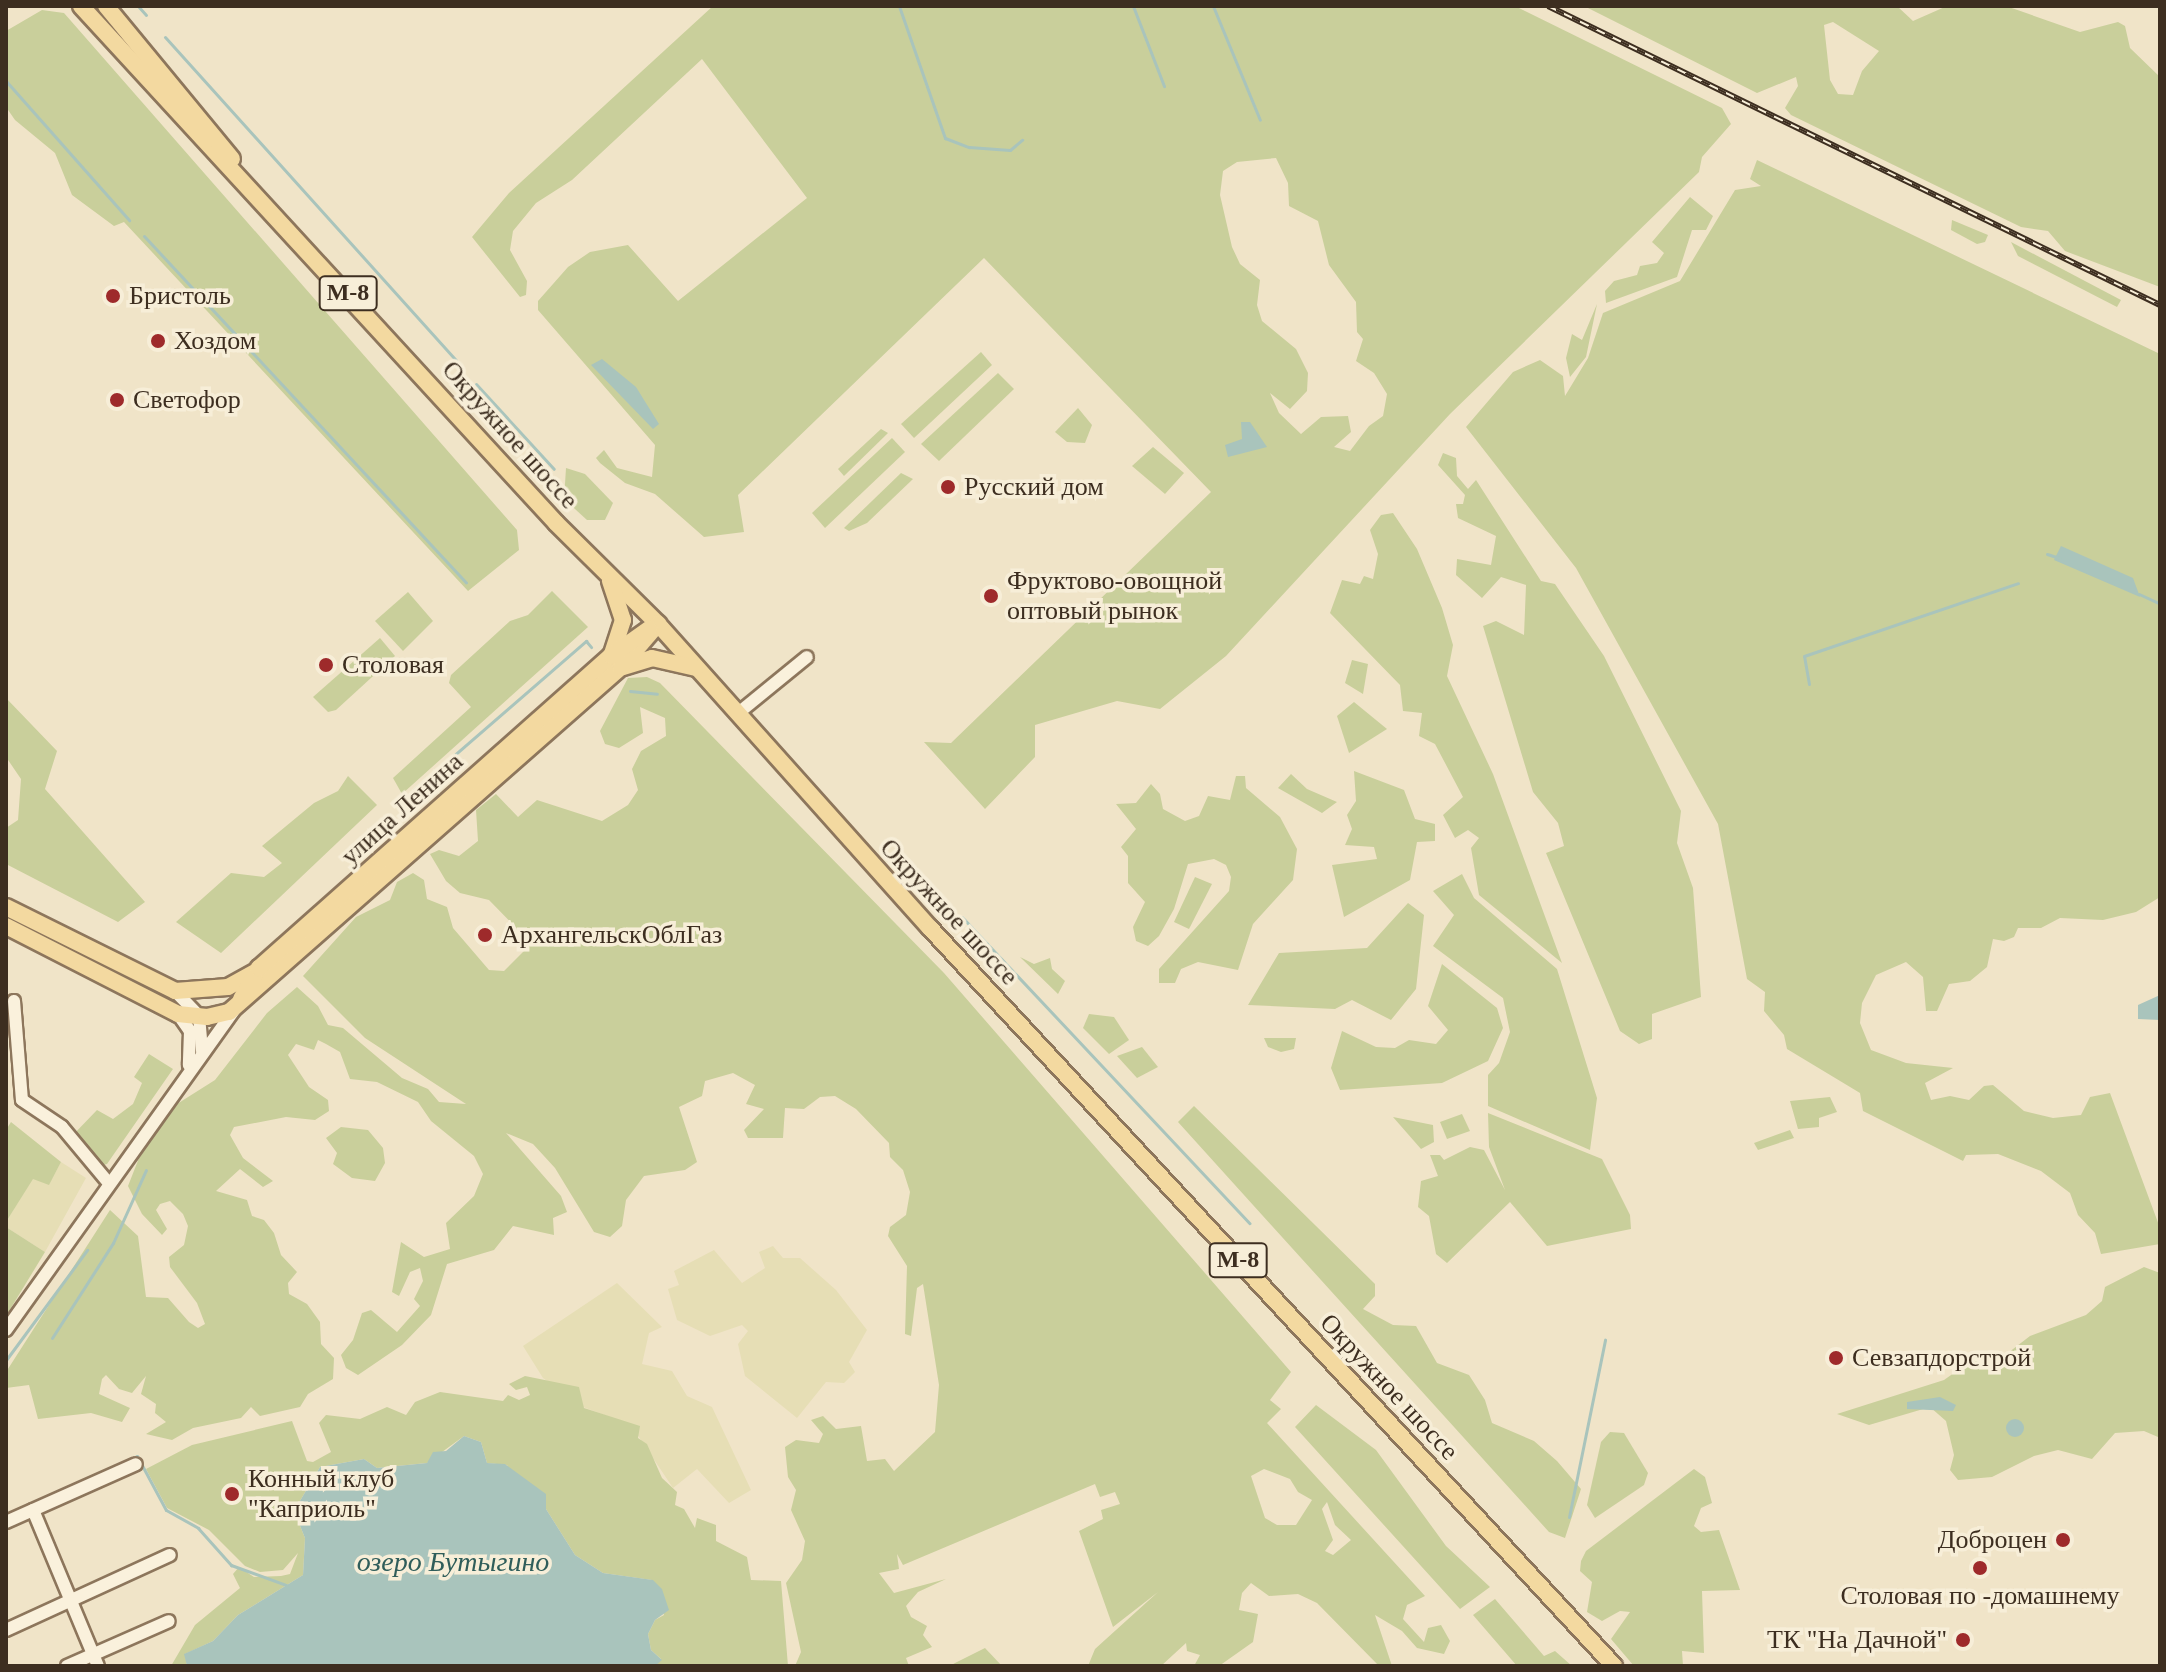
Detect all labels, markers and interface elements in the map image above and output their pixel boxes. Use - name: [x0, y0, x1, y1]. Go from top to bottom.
- road number: М-8: [318, 273, 378, 313]
- place label: Бристоль: [129, 280, 231, 312]
- marker: Бристоль: [104, 287, 122, 305]
- place label: Хоздом: [174, 325, 256, 357]
- marker: Хоздом: [149, 332, 167, 350]
- street label: Окружное шоссе: [435, 354, 585, 516]
- place label: Светофор: [133, 384, 241, 416]
- marker: Светофор: [108, 391, 126, 409]
- place label: Русский дом: [964, 471, 1104, 503]
- marker: Русский дом: [939, 478, 957, 496]
- place label: Фруктово-овощной оптовый рынок: [1007, 565, 1222, 626]
- marker: Фруктово-овощной оптовый рынок: [982, 587, 1000, 605]
- place label: Столовая: [342, 649, 444, 681]
- marker: Столовая: [317, 656, 335, 674]
- street label: улица Ленина: [335, 746, 469, 872]
- street label: Окружное шоссе: [873, 832, 1025, 992]
- place label: АрхангельскОблГаз: [501, 919, 722, 951]
- marker: АрхангельскОблГаз: [476, 926, 494, 944]
- road number: М-8: [1208, 1240, 1268, 1280]
- street label: Окружное шоссе: [1313, 1307, 1465, 1467]
- place label: Севзапдорстрой: [1852, 1342, 2031, 1374]
- marker: Севзапдорстрой: [1827, 1349, 1845, 1367]
- place label: Конный клуб "Каприоль": [248, 1463, 394, 1524]
- marker: Конный клуб "Каприоль": [223, 1485, 241, 1503]
- place label: Доброцен: [1938, 1524, 2047, 1556]
- marker: Доброцен: [2054, 1531, 2072, 1549]
- water label: озеро Бутыгино: [357, 1545, 549, 1579]
- marker: Столовая по -домашнему: [1971, 1559, 1989, 1577]
- place label: Столовая по -домашнему: [1840, 1580, 2120, 1612]
- place label: ТК "На Дачной": [1767, 1624, 1947, 1656]
- marker: ТК "На Дачной": [1954, 1631, 1972, 1649]

